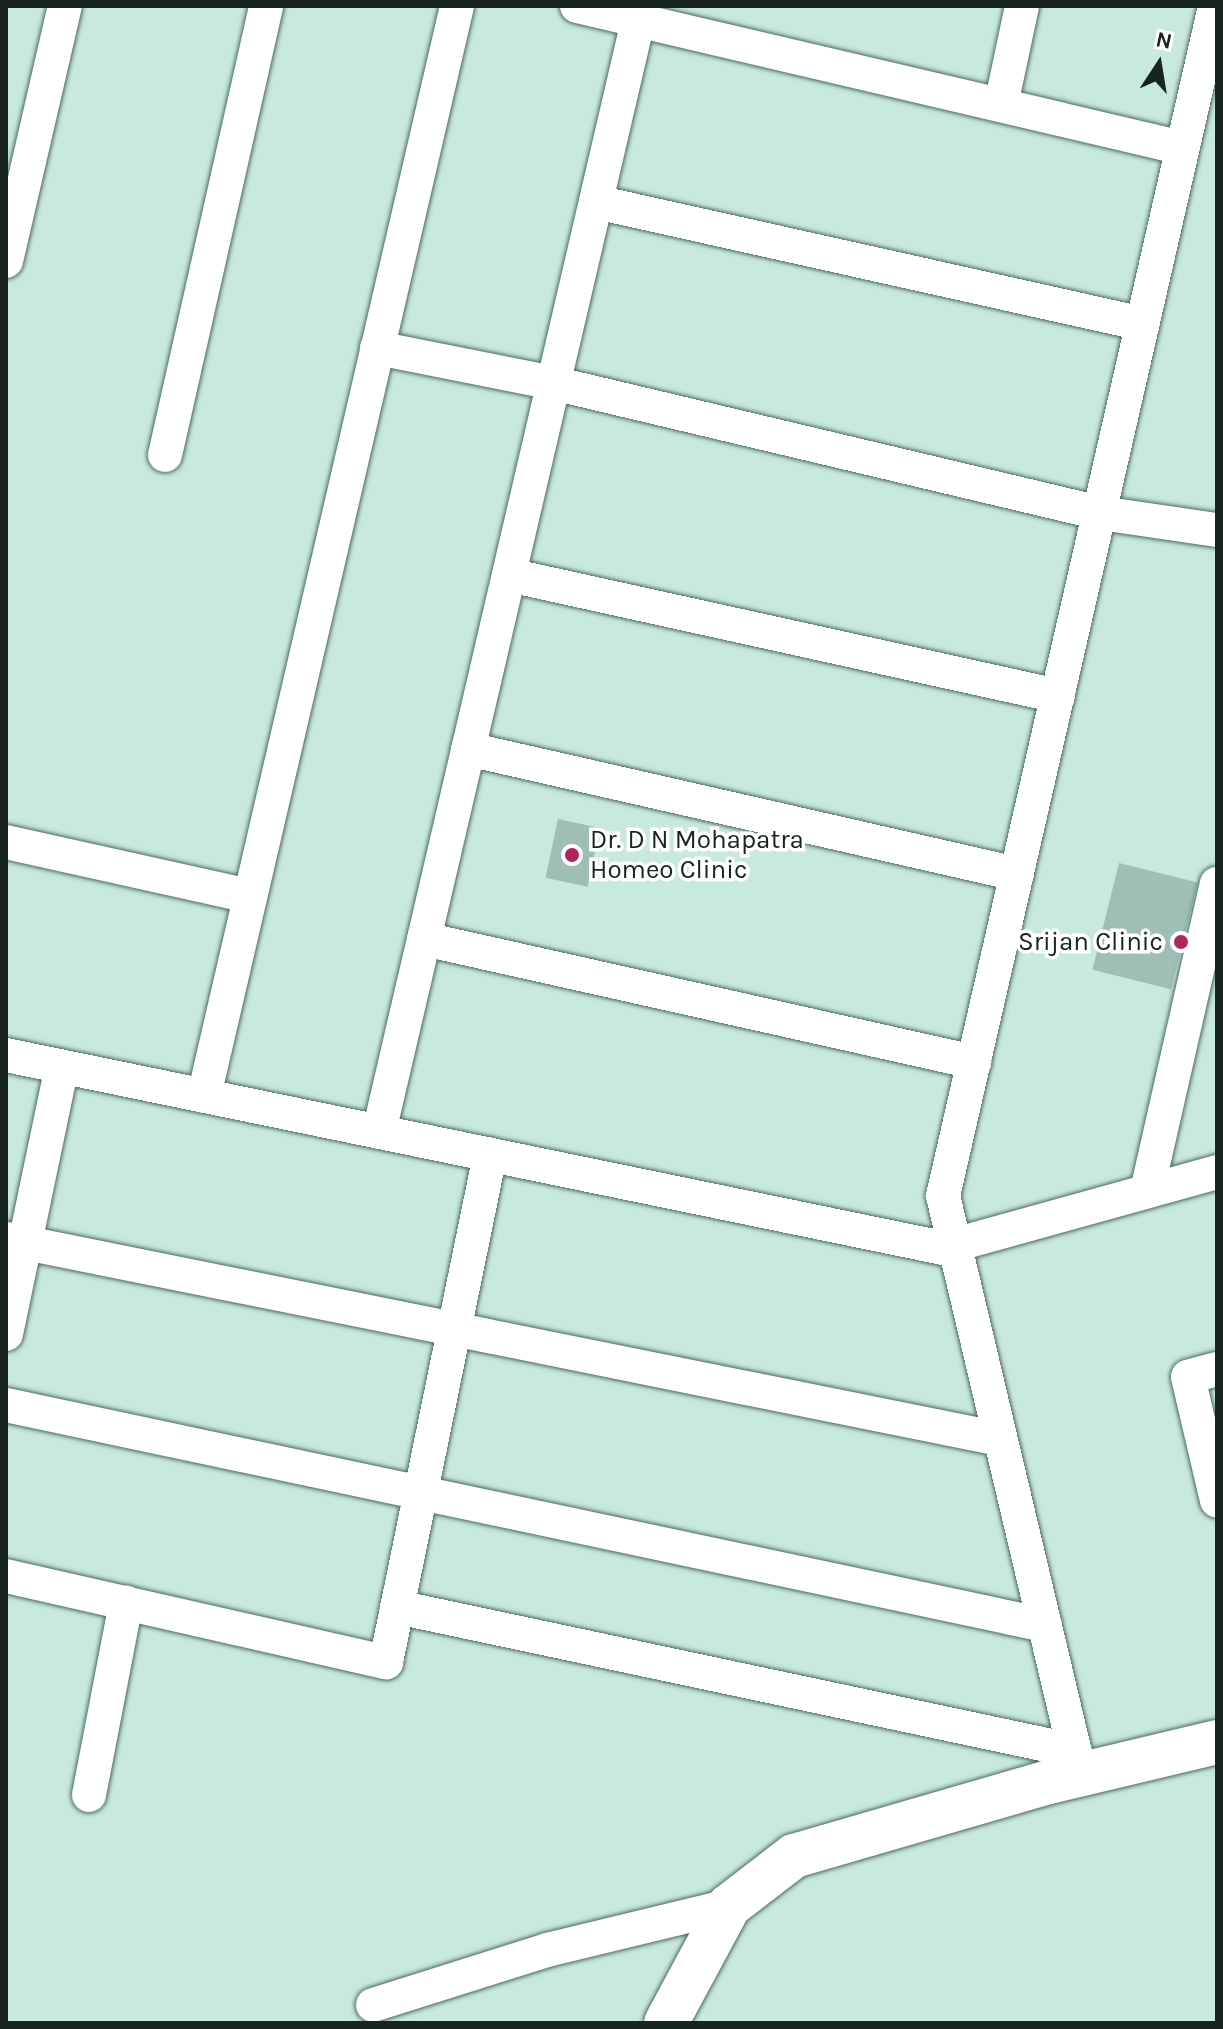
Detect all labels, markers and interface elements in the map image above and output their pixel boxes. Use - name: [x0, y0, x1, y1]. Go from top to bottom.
- north arrow: [1119, 24, 1199, 104]
- text: N: [1154, 26, 1174, 55]
- place label: Dr. D N Mohapatra Homeo Clinic: [590, 824, 804, 886]
- marker: Dr. D N Mohapatra Homeo Clinic: [561, 844, 583, 866]
- place label: Srijan Clinic: [1018, 926, 1163, 958]
- marker: Srijan Clinic: [1170, 931, 1192, 953]

